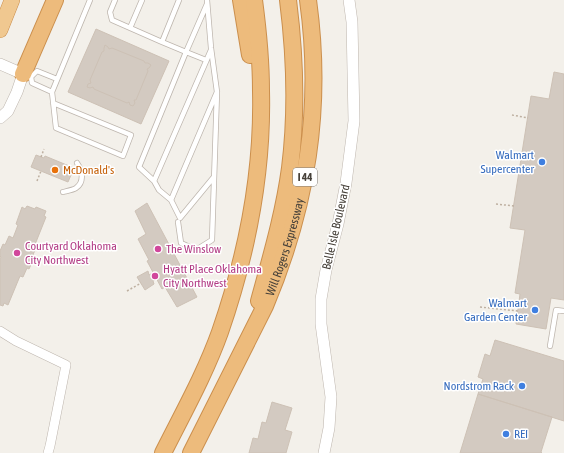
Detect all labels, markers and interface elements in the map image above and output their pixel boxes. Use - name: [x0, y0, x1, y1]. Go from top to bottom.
- place label: Walmart Supercenter: [480, 148, 535, 176]
- marker: Walmart Supercenter: [537, 157, 547, 167]
- place label: McDonald's: [63, 163, 114, 177]
- marker: McDonald's: [50, 165, 60, 175]
- road number: I 44: [293, 168, 317, 186]
- street label: Belle Isle Boulevard: [319, 183, 353, 271]
- street label: Will Rogers Expressway: [263, 197, 307, 298]
- place label: Courtyard Oklahoma City Northwest: [25, 239, 117, 267]
- place label: The Winslow: [166, 242, 221, 256]
- marker: The Winslow: [153, 244, 163, 254]
- marker: Courtyard Oklahoma City Northwest: [12, 248, 22, 258]
- place label: Hyatt Place Oklahoma City Northwest: [163, 262, 262, 290]
- marker: Hyatt Place Oklahoma City Northwest: [150, 271, 160, 281]
- place label: Walmart Garden Center: [464, 296, 528, 324]
- marker: Walmart Garden Center: [530, 305, 540, 315]
- place label: Nordstrom Rack: [444, 379, 515, 393]
- marker: Nordstrom Rack: [517, 381, 527, 391]
- place label: REI: [514, 427, 528, 441]
- marker: REI: [501, 429, 511, 439]

